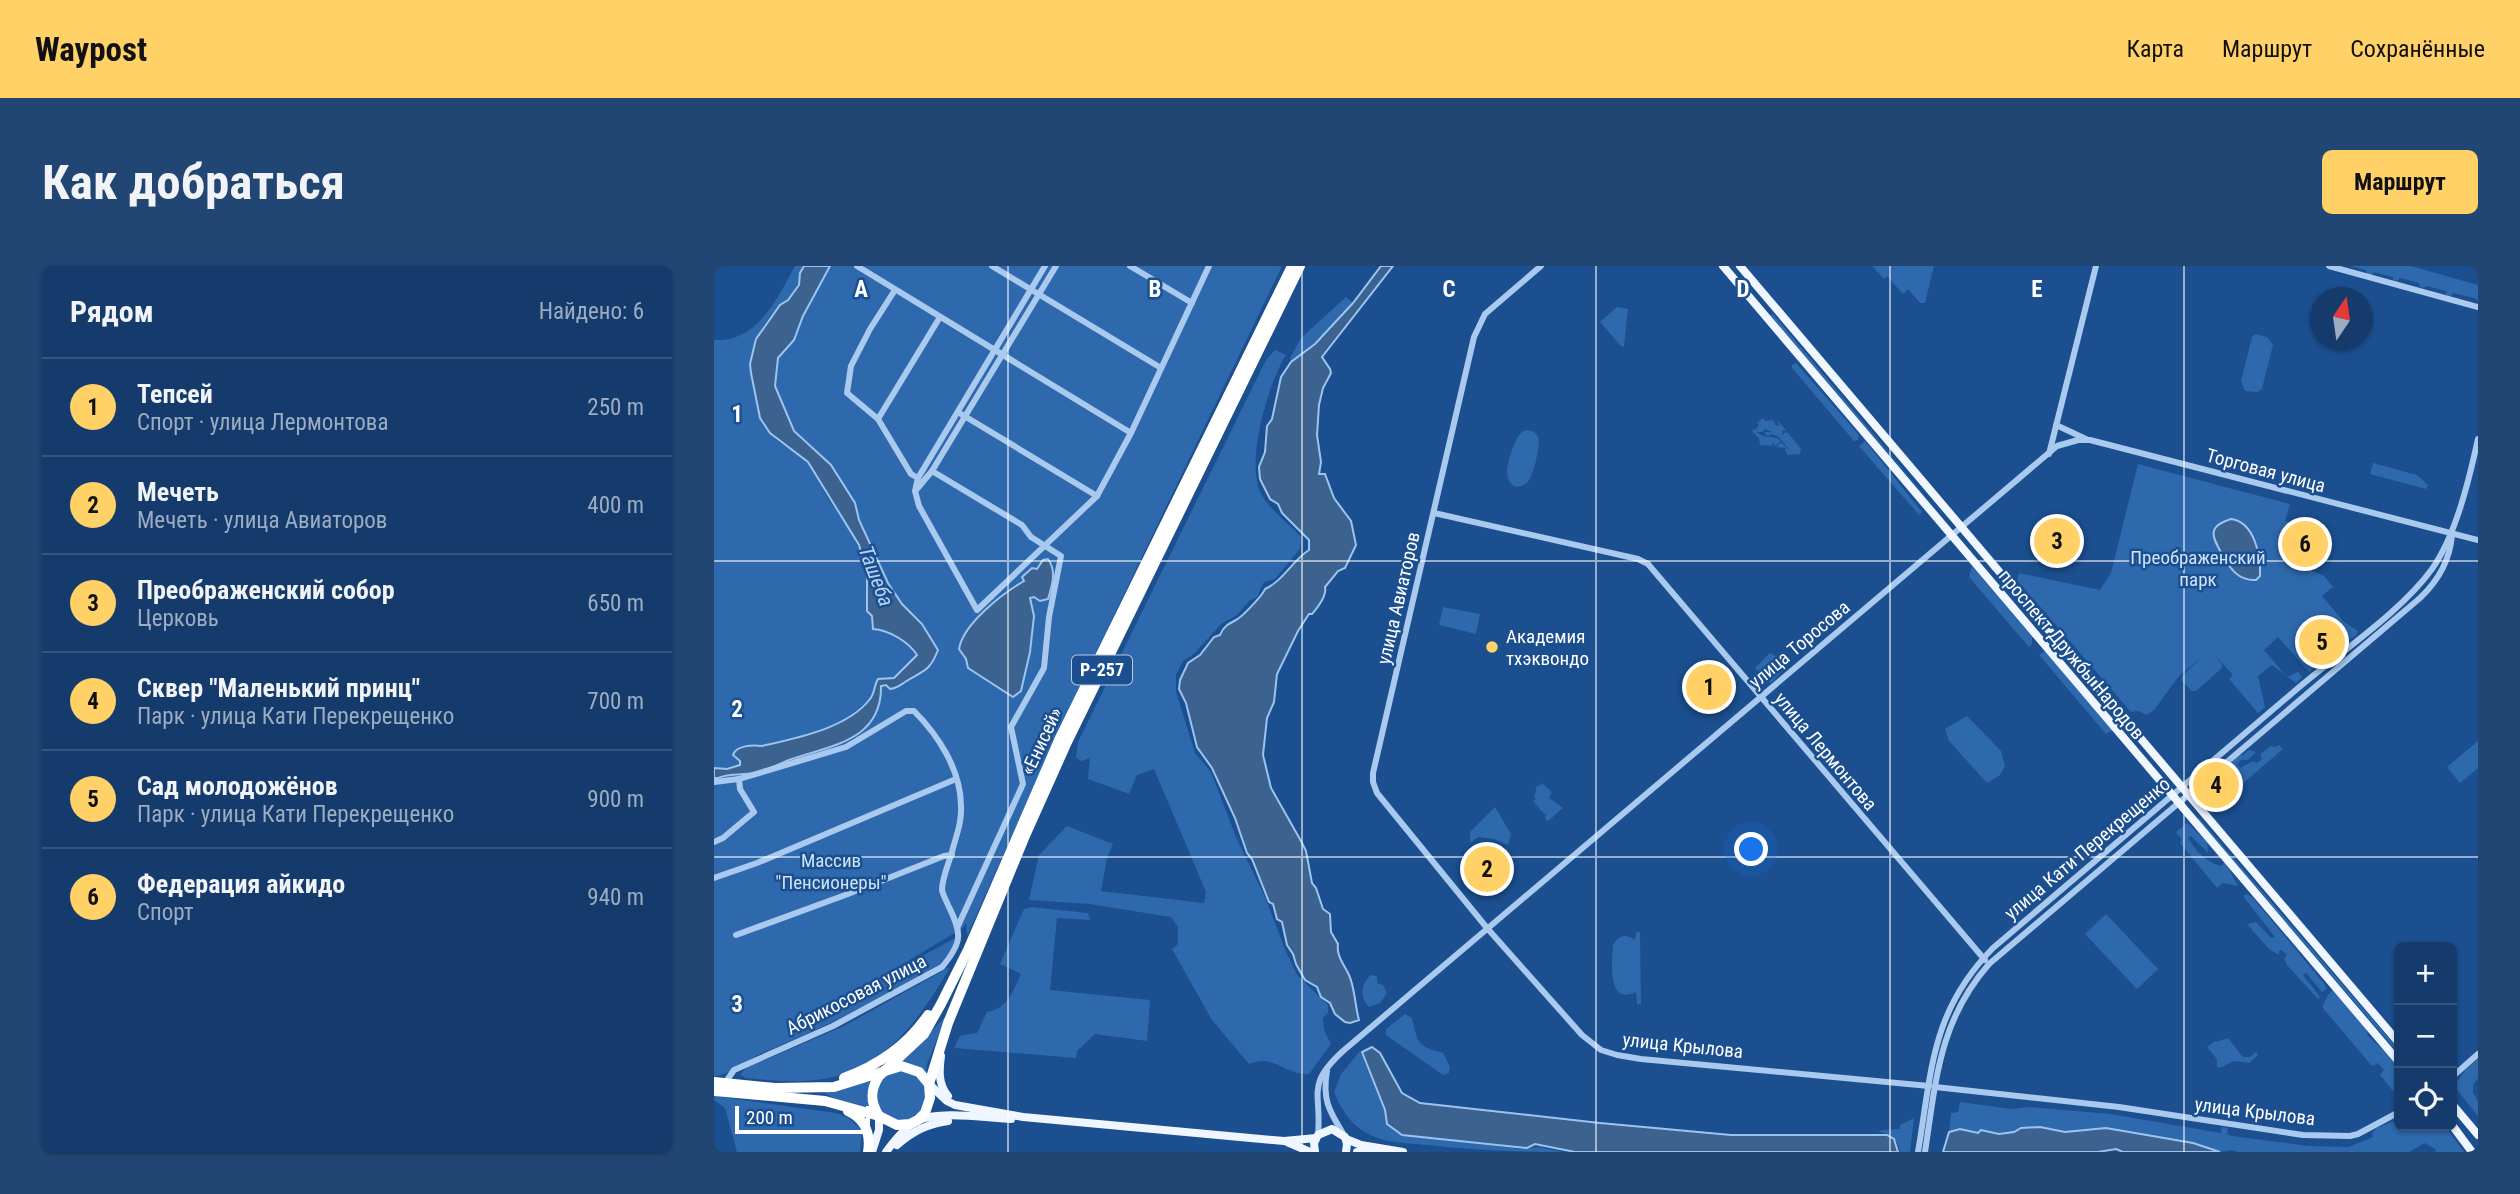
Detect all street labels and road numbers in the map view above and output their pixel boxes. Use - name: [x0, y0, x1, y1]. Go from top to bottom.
- street label: Торговая улица: [2204, 444, 2328, 497]
- street label: улица Авиаторов: [1372, 530, 1425, 667]
- street label: проспект Дружбы Народов: [1994, 565, 2149, 744]
- street label: улица Торосова: [1744, 596, 1854, 693]
- road number: Р-257: [1072, 656, 1132, 684]
- street label: улица Лермонтова: [1769, 687, 1882, 815]
- street label: «Енисей»: [1016, 704, 1067, 779]
- street label: улица Кати Перекрещенко: [2000, 772, 2175, 924]
- street label: Абрикосовая улица: [782, 949, 930, 1040]
- street label: улица Крылова: [1622, 1028, 1744, 1063]
- street label: улица Крылова: [2194, 1093, 2316, 1130]

